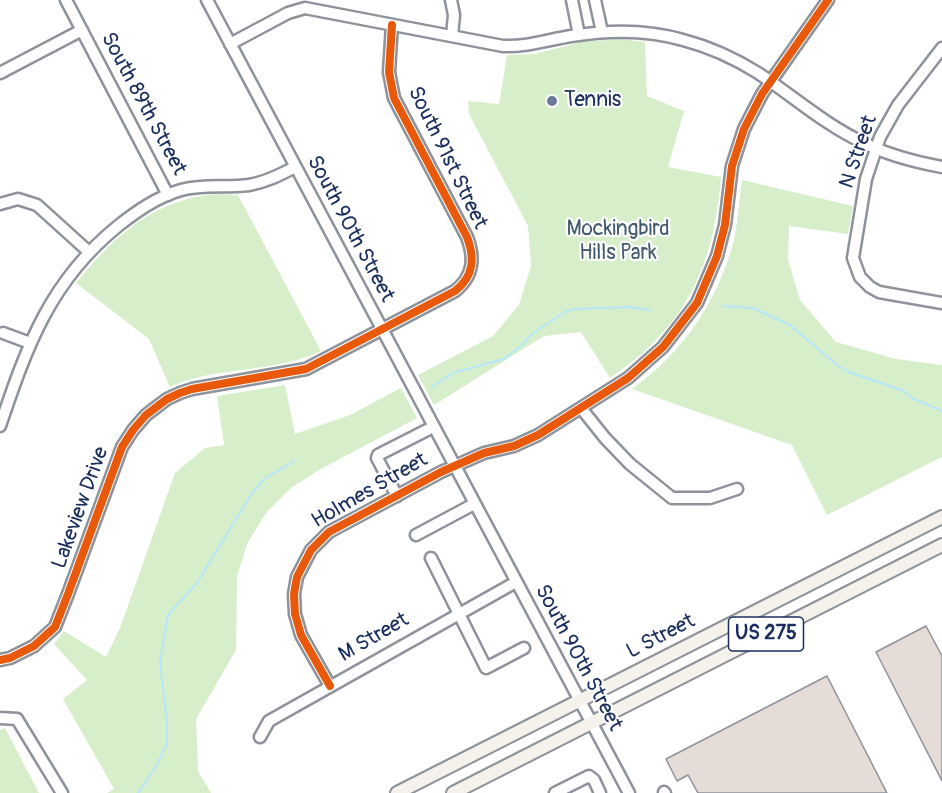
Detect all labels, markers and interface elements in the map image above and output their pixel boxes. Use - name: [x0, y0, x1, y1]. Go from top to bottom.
- street label: South 89th Street: [95, 28, 191, 180]
- street label: South 91st Street: [402, 83, 492, 233]
- place label: Tennis: [564, 88, 621, 114]
- marker: Tennis: [545, 94, 559, 108]
- street label: N Street: [835, 112, 883, 192]
- street label: South 90th Street: [301, 152, 399, 306]
- park label: Mockingbird Hills Park: [566, 217, 670, 267]
- street label: Lakeview Drive: [47, 444, 115, 572]
- street label: Holmes Street: [308, 448, 432, 534]
- street label: South 90th Street: [529, 581, 627, 735]
- street label: M Street: [335, 608, 413, 668]
- street label: L Street: [623, 609, 699, 665]
- road number: US 275: [728, 617, 804, 651]

